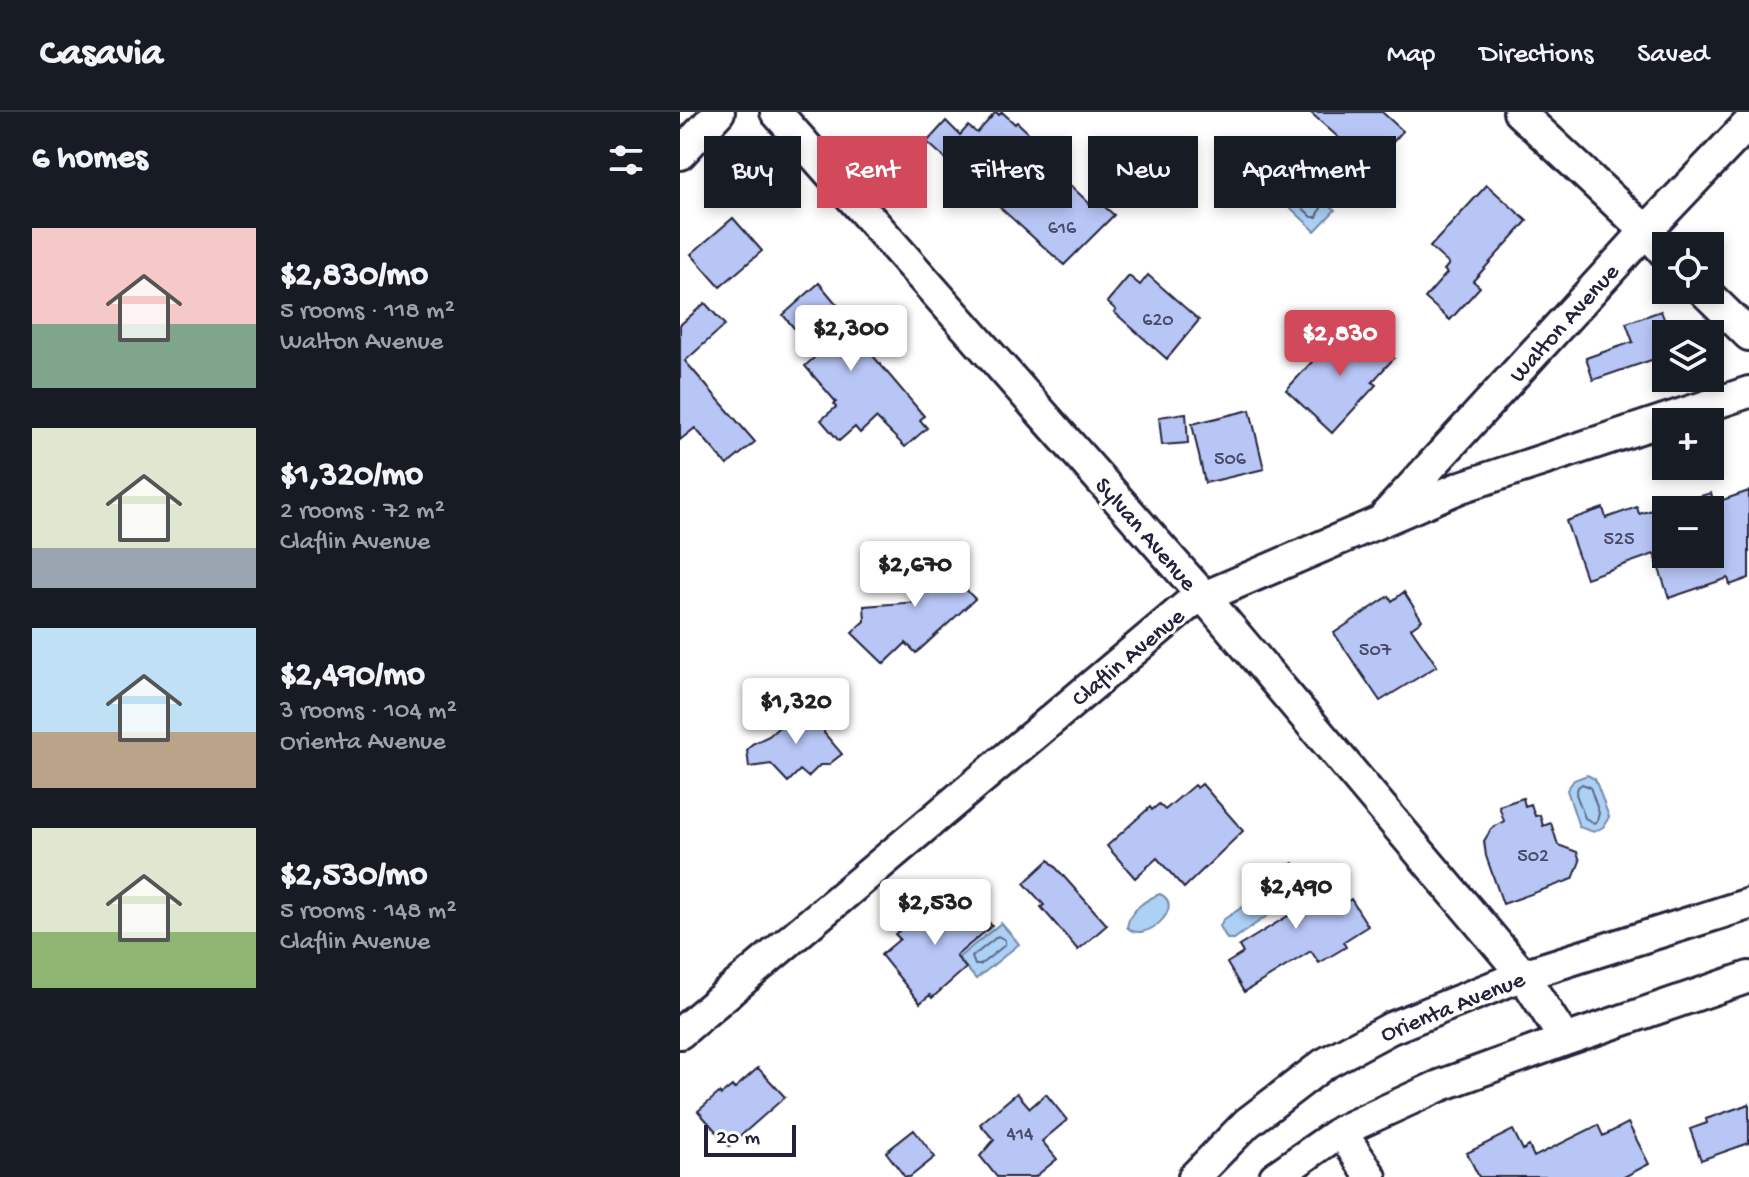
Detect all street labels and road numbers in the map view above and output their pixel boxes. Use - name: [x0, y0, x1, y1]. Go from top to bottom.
- street label: Walton Avenue: [1504, 258, 1627, 390]
- street label: Sylvan Avenue: [1087, 472, 1202, 599]
- street label: Claflin Avenue: [1067, 603, 1192, 714]
- street label: Orienta Avenue: [1377, 966, 1530, 1050]

